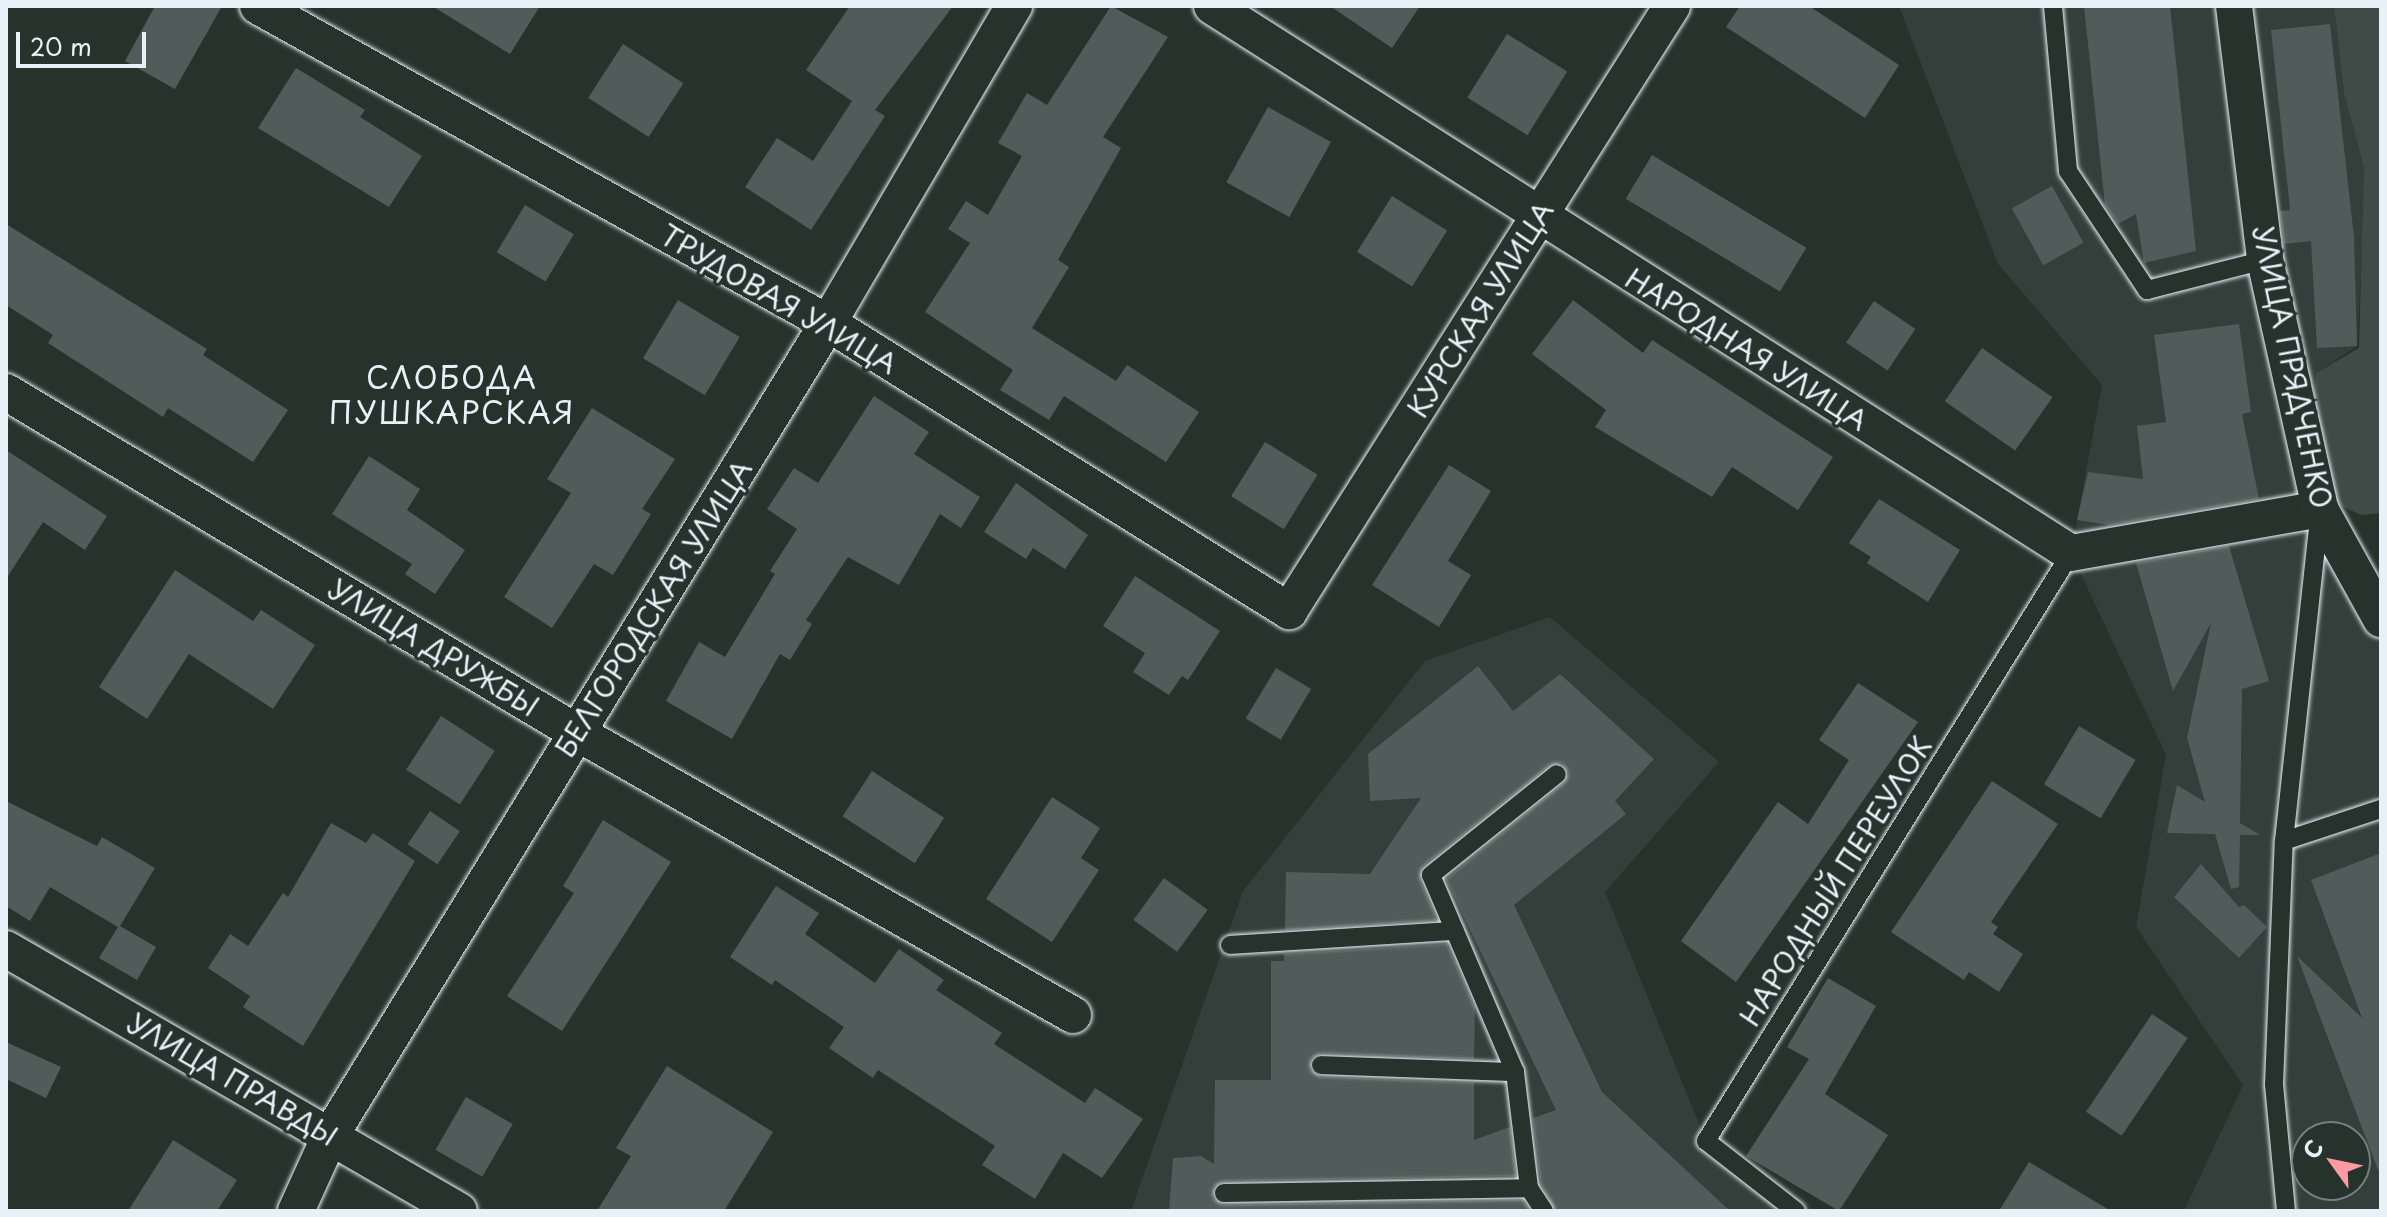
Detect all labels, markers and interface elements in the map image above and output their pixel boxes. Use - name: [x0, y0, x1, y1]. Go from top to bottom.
- scale bar: [20, 16, 150, 66]
- text: 20 m: [30, 28, 92, 64]
- street label: КУРСКАЯ УЛИЦА: [1400, 194, 1560, 424]
- street label: ТРУДОВАЯ УЛИЦА: [655, 218, 903, 380]
- street label: УЛИЦА ПРЯДЧЕНКО: [2247, 222, 2339, 512]
- street label: НАРОДНАЯ УЛИЦА: [1620, 261, 1874, 437]
- district label: СЛОБОДА ПУШКАРСКАЯ: [330, 359, 574, 430]
- street label: БЕЛГОРОДСКАЯ УЛИЦА: [548, 453, 758, 763]
- street label: УЛИЦА ДРУЖБЫ: [322, 570, 546, 724]
- street label: НАРОДНЫЙ ПЕРЕУЛОК: [1732, 730, 1938, 1032]
- street label: УЛИЦА ПРАВДЫ: [121, 1005, 345, 1153]
- north arrow: [2291, 1121, 2371, 1201]
- text: С: [2294, 1133, 2330, 1165]

